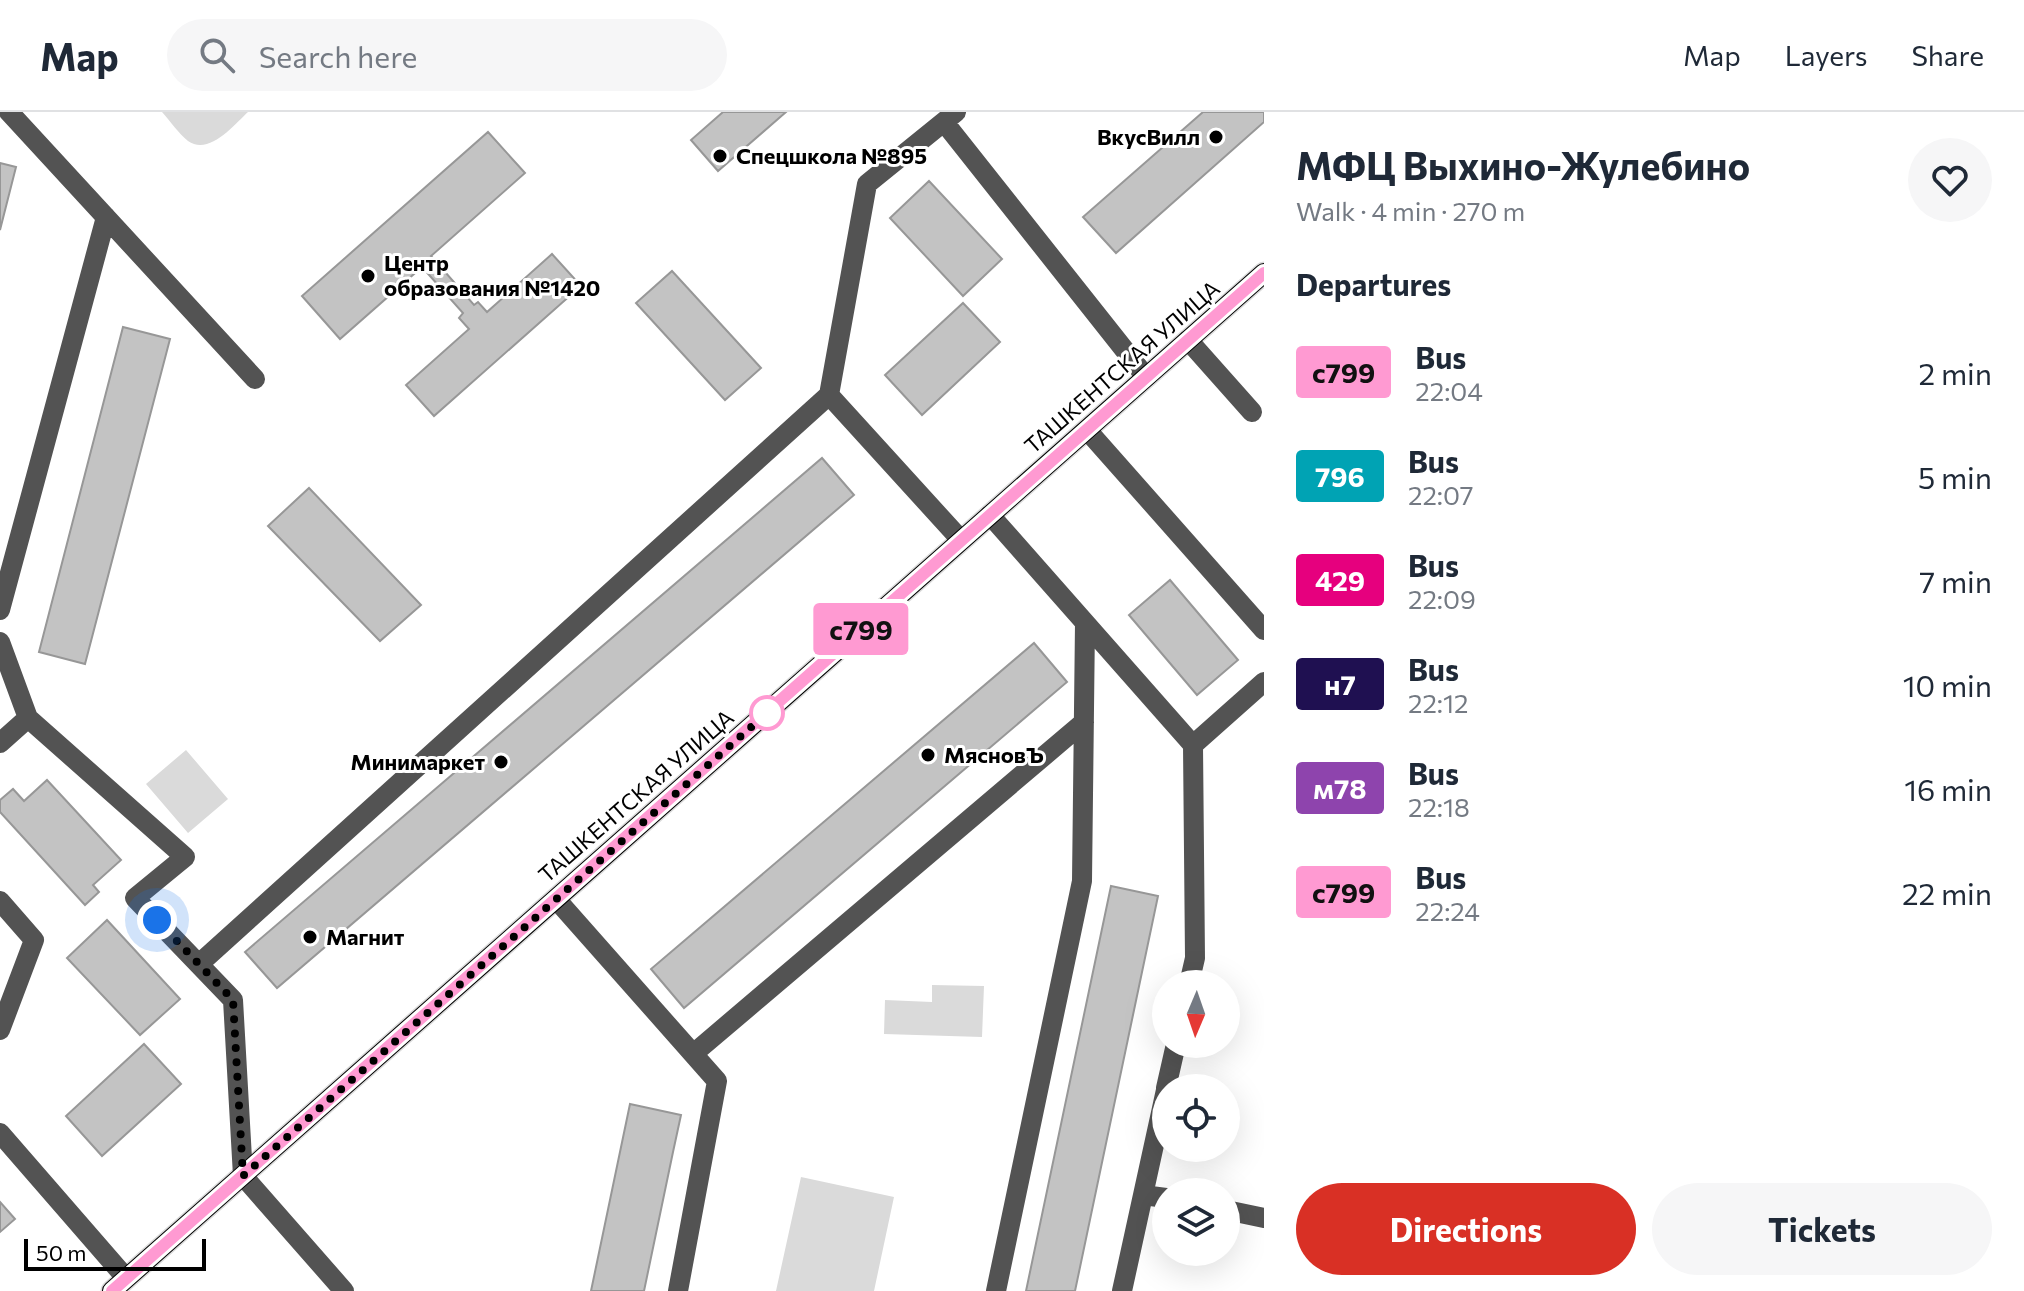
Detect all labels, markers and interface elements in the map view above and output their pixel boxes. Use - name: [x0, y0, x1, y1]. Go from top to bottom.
- search box: [167, 19, 727, 91]
- text: Map: [40, 32, 119, 79]
- icon: search: [195, 33, 239, 77]
- text: Search here: [259, 37, 417, 74]
- text: Map: [1683, 38, 1741, 72]
- text: Layers: [1785, 38, 1867, 72]
- text: Share: [1911, 38, 1984, 72]
- place label: ВкусВилл: [1097, 123, 1200, 150]
- marker: ВкусВилл: [1207, 128, 1225, 146]
- button: heart: [1908, 138, 1992, 222]
- text: МФЦ Выхино-Жулебино: [1296, 141, 1750, 188]
- place label: Спецшкола №895: [736, 142, 927, 169]
- marker: Спецшкола №895: [711, 147, 729, 165]
- text: Walk · 4 min · 270 m: [1296, 195, 1525, 226]
- place label: Центр образования №1420: [384, 249, 600, 301]
- text: Departures: [1296, 265, 1451, 302]
- marker: Центр образования №1420: [359, 267, 377, 285]
- street label: ТАШКЕНТСКАЯ УЛИЦА: [1018, 274, 1225, 459]
- text: Bus: [1415, 338, 1466, 375]
- text: 2 min: [1919, 354, 1992, 391]
- text: с799: [1312, 355, 1375, 389]
- text: 22:04: [1415, 375, 1483, 406]
- text: Bus: [1408, 442, 1459, 479]
- text: 5 min: [1918, 458, 1992, 495]
- text: 796: [1315, 459, 1365, 493]
- text: 22:07: [1408, 479, 1474, 510]
- text: Bus: [1408, 546, 1459, 583]
- text: 7 min: [1919, 562, 1992, 599]
- text: 429: [1315, 563, 1365, 597]
- text: 22:09: [1408, 583, 1476, 614]
- line badge: с799: [805, 603, 917, 655]
- text: с799: [829, 612, 893, 646]
- text: Bus: [1408, 650, 1459, 687]
- text: 10 min: [1903, 666, 1992, 703]
- text: н7: [1324, 667, 1356, 701]
- text: 22:12: [1408, 687, 1469, 718]
- unlabelled marker: [750, 696, 784, 730]
- street label: ТАШКЕНТСКАЯ УЛИЦА: [532, 703, 739, 888]
- place label: МясновЪ: [944, 741, 1044, 768]
- marker: МясновЪ: [919, 746, 937, 764]
- place label: Минимаркет: [351, 748, 485, 775]
- marker: Минимаркет: [492, 753, 510, 771]
- text: Bus: [1408, 754, 1459, 791]
- text: 16 min: [1904, 770, 1992, 807]
- text: м78: [1313, 771, 1367, 805]
- text: 22:18: [1408, 791, 1470, 822]
- text: Bus: [1415, 858, 1466, 895]
- text: 22 min: [1902, 874, 1992, 911]
- text: с799: [1312, 875, 1375, 909]
- text: 22:24: [1415, 895, 1480, 926]
- your location: [137, 900, 177, 940]
- place label: Магнит: [326, 923, 405, 950]
- marker: Магнит: [301, 928, 319, 946]
- north arrow: [1152, 970, 1240, 1058]
- map controls: [1152, 970, 1240, 1266]
- button: locate: [1152, 1074, 1240, 1162]
- button: layers: [1152, 1178, 1240, 1266]
- button: Directions: [1296, 1183, 1636, 1275]
- button: Tickets: [1652, 1183, 1992, 1275]
- scale bar: [24, 1235, 206, 1271]
- text: 50 m: [36, 1239, 86, 1266]

